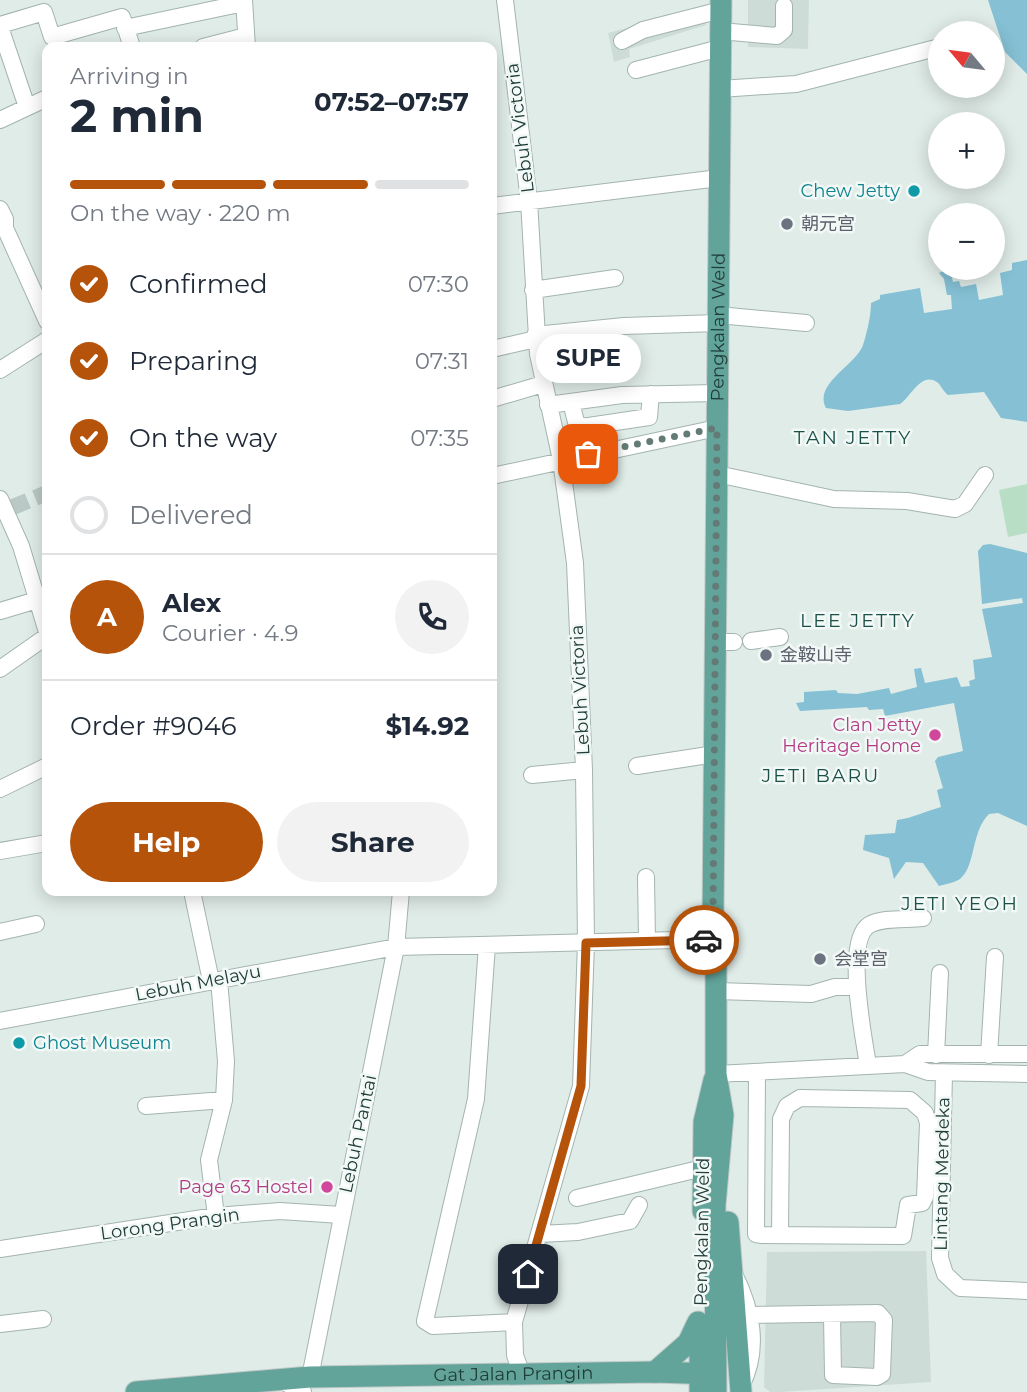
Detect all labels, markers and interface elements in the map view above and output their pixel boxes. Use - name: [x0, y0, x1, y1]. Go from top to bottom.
- north arrow: [928, 21, 1004, 98]
- map controls: [928, 21, 1005, 280]
- text: Arriving in: [70, 62, 189, 90]
- street label: Lebuh Victoria: [501, 62, 539, 194]
- text: 07:52–07:57: [314, 86, 469, 118]
- text: 2 min: [70, 87, 204, 144]
- button: +: [928, 112, 1005, 189]
- place label: Chew Jetty: [800, 180, 900, 202]
- marker: Chew Jetty: [906, 183, 922, 199]
- text: On the way · 220 m: [70, 199, 291, 227]
- button: −: [928, 203, 1005, 280]
- place label: 朝元宫: [801, 213, 855, 235]
- marker: 朝元宫: [779, 216, 795, 232]
- street label: Pengkalan Weld: [706, 253, 730, 402]
- icon: check: [70, 265, 108, 303]
- text: Confirmed: [129, 268, 268, 300]
- text: 07:30: [408, 270, 469, 298]
- callout: SUPE: [536, 335, 640, 384]
- icon: check: [70, 342, 108, 380]
- text: SUPE: [556, 344, 621, 372]
- text: Preparing: [129, 345, 258, 377]
- text: 07:31: [415, 347, 469, 375]
- icon: check: [70, 419, 108, 457]
- text: On the way: [129, 422, 277, 454]
- text: 07:35: [410, 424, 469, 452]
- pin: [558, 424, 618, 484]
- district label: TAN JETTY: [794, 426, 912, 449]
- icon: bag: [569, 435, 607, 473]
- text: Delivered: [129, 499, 253, 531]
- button: phone: [395, 580, 469, 654]
- text: Alex: [162, 587, 221, 619]
- text: A: [97, 601, 117, 633]
- district label: LEE JETTY: [800, 609, 916, 632]
- text: Courier · 4.9: [162, 619, 298, 647]
- street label: Lebuh Victoria: [566, 624, 594, 756]
- place label: 金鞍山寺: [780, 644, 852, 666]
- marker: 金鞍山寺: [758, 647, 774, 663]
- text: Order #9046: [70, 710, 237, 742]
- text: $14.92: [385, 710, 469, 742]
- place label: Clan Jetty Heritage Home: [782, 714, 921, 757]
- marker: Clan Jetty Heritage Home: [927, 727, 943, 743]
- district label: JETI BARU: [761, 764, 880, 787]
- button: Help: [70, 802, 263, 882]
- button: Share: [277, 802, 469, 882]
- district label: JETI YEOH: [900, 892, 1019, 915]
- courier: [669, 905, 739, 975]
- icon: car: [685, 921, 723, 959]
- place label: 会堂宫: [834, 948, 888, 970]
- marker: 会堂宫: [812, 951, 828, 967]
- street label: Lebuh Melayu: [133, 960, 263, 1006]
- place label: Ghost Museum: [33, 1032, 171, 1054]
- marker: Ghost Museum: [11, 1035, 27, 1051]
- street label: Lebuh Pantai: [335, 1073, 381, 1195]
- street label: Lintang Merdeka: [930, 1097, 954, 1251]
- street label: Pengkalan Weld: [690, 1158, 714, 1306]
- place label: Page 63 Hostel: [179, 1176, 313, 1198]
- marker: Page 63 Hostel: [319, 1179, 335, 1195]
- street label: Lorong Prangin: [99, 1203, 241, 1245]
- pin: [498, 1244, 558, 1304]
- icon: home: [509, 1255, 547, 1293]
- street label: Gat Jalan Prangin: [433, 1362, 593, 1386]

